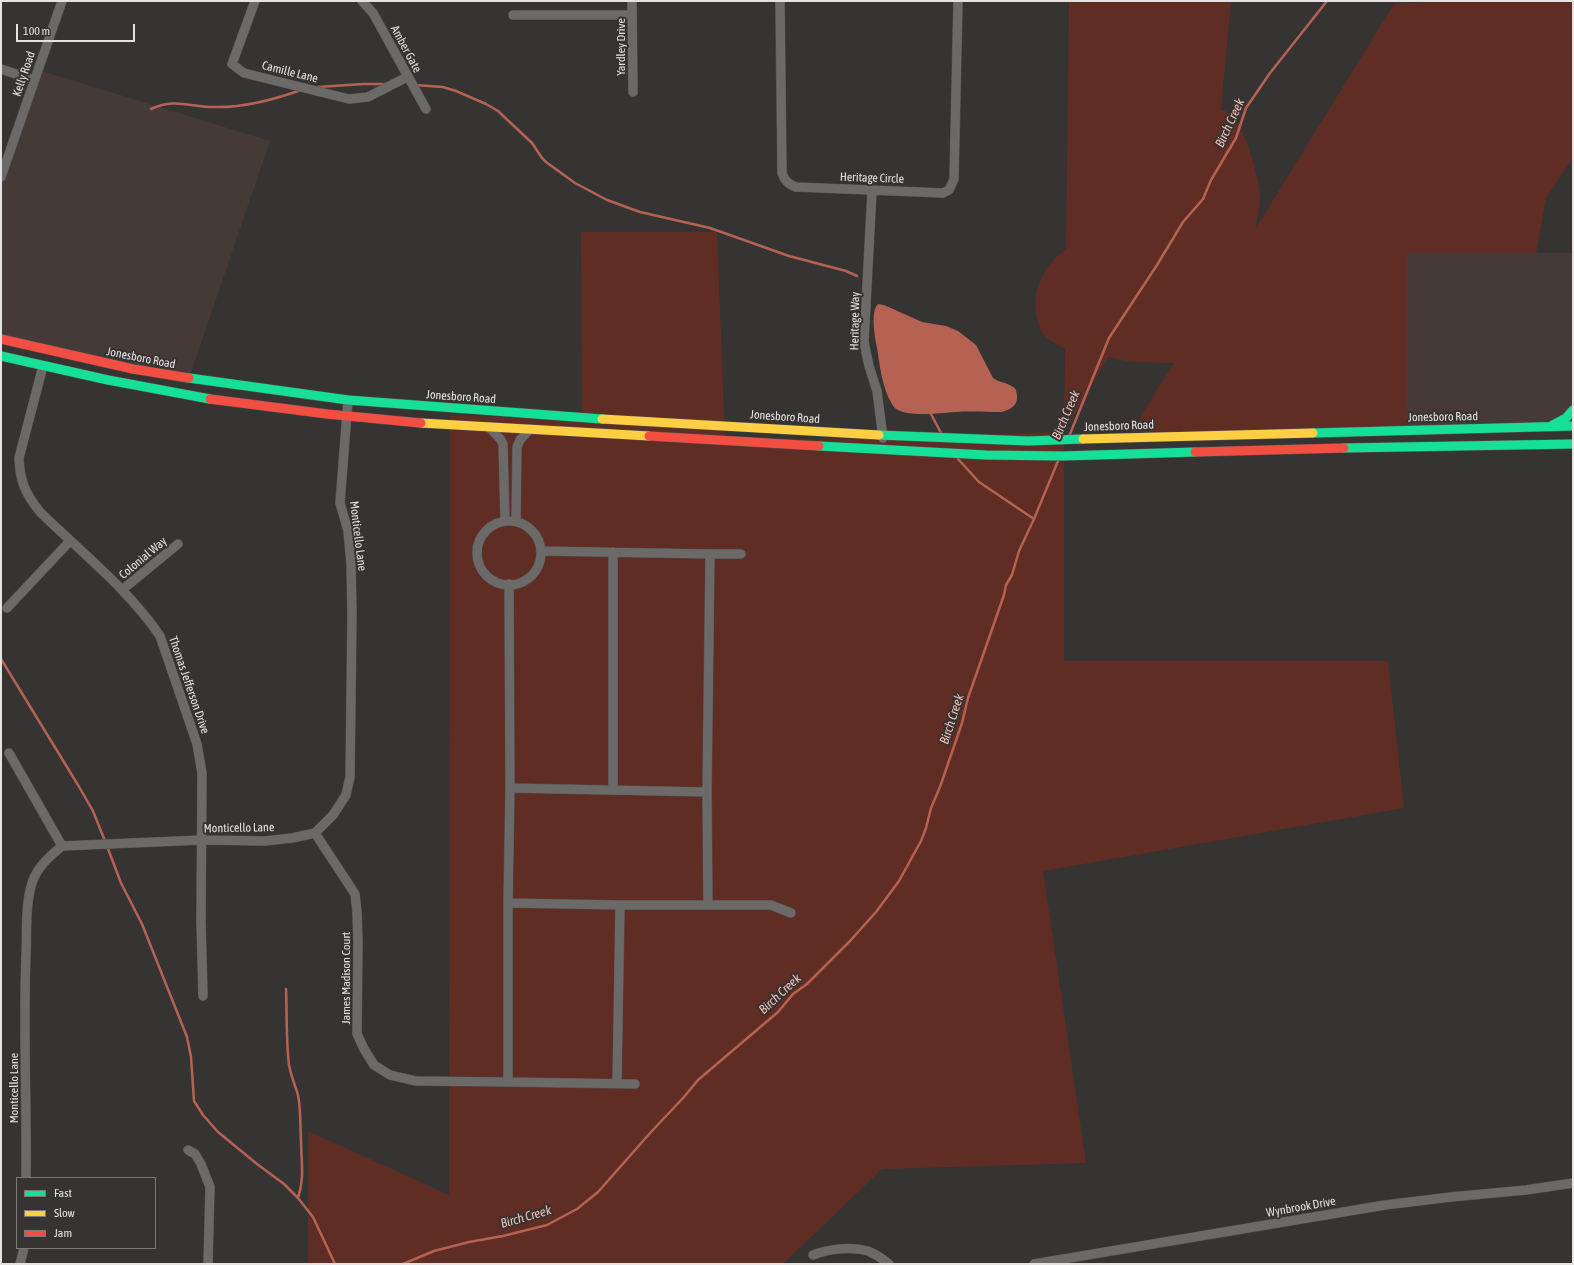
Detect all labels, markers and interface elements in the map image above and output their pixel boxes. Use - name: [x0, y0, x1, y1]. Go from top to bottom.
- scale bar: [18, 16, 137, 42]
- street label: Yardley Drive: [614, 18, 628, 76]
- street label: Amber Gate: [388, 23, 424, 75]
- text: 100 m: [23, 24, 50, 38]
- street label: Kelly Road: [10, 50, 38, 98]
- street label: Camille Lane: [261, 58, 319, 86]
- water label: Birch Creek: [1212, 96, 1248, 150]
- street label: Heritage Circle: [840, 170, 904, 186]
- street label: Heritage Way: [847, 292, 863, 350]
- street label: Jonesboro Road: [105, 344, 177, 372]
- street label: Jonesboro Road: [426, 387, 496, 407]
- water label: Birch Creek: [1049, 388, 1083, 442]
- street label: Jonesboro Road: [750, 407, 820, 427]
- street label: Jonesboro Road: [1408, 409, 1478, 425]
- street label: Jonesboro Road: [1084, 418, 1154, 434]
- street label: Monticello Lane: [347, 500, 369, 572]
- street label: Colonial Way: [116, 534, 170, 582]
- street label: Thomas Jefferson Drive: [166, 634, 212, 736]
- water label: Birch Creek: [937, 692, 967, 746]
- street label: Monticello Lane: [204, 820, 274, 836]
- street label: James Madison Court: [339, 932, 353, 1024]
- water label: Birch Creek: [756, 971, 804, 1017]
- street label: Monticello Lane: [7, 1053, 21, 1123]
- legend: [16, 1177, 156, 1249]
- text: Fast: [54, 1186, 72, 1200]
- street label: Wynbrook Drive: [1265, 1194, 1337, 1220]
- water label: Birch Creek: [499, 1202, 553, 1232]
- text: Slow: [54, 1206, 75, 1220]
- text: Jam: [54, 1226, 72, 1240]

